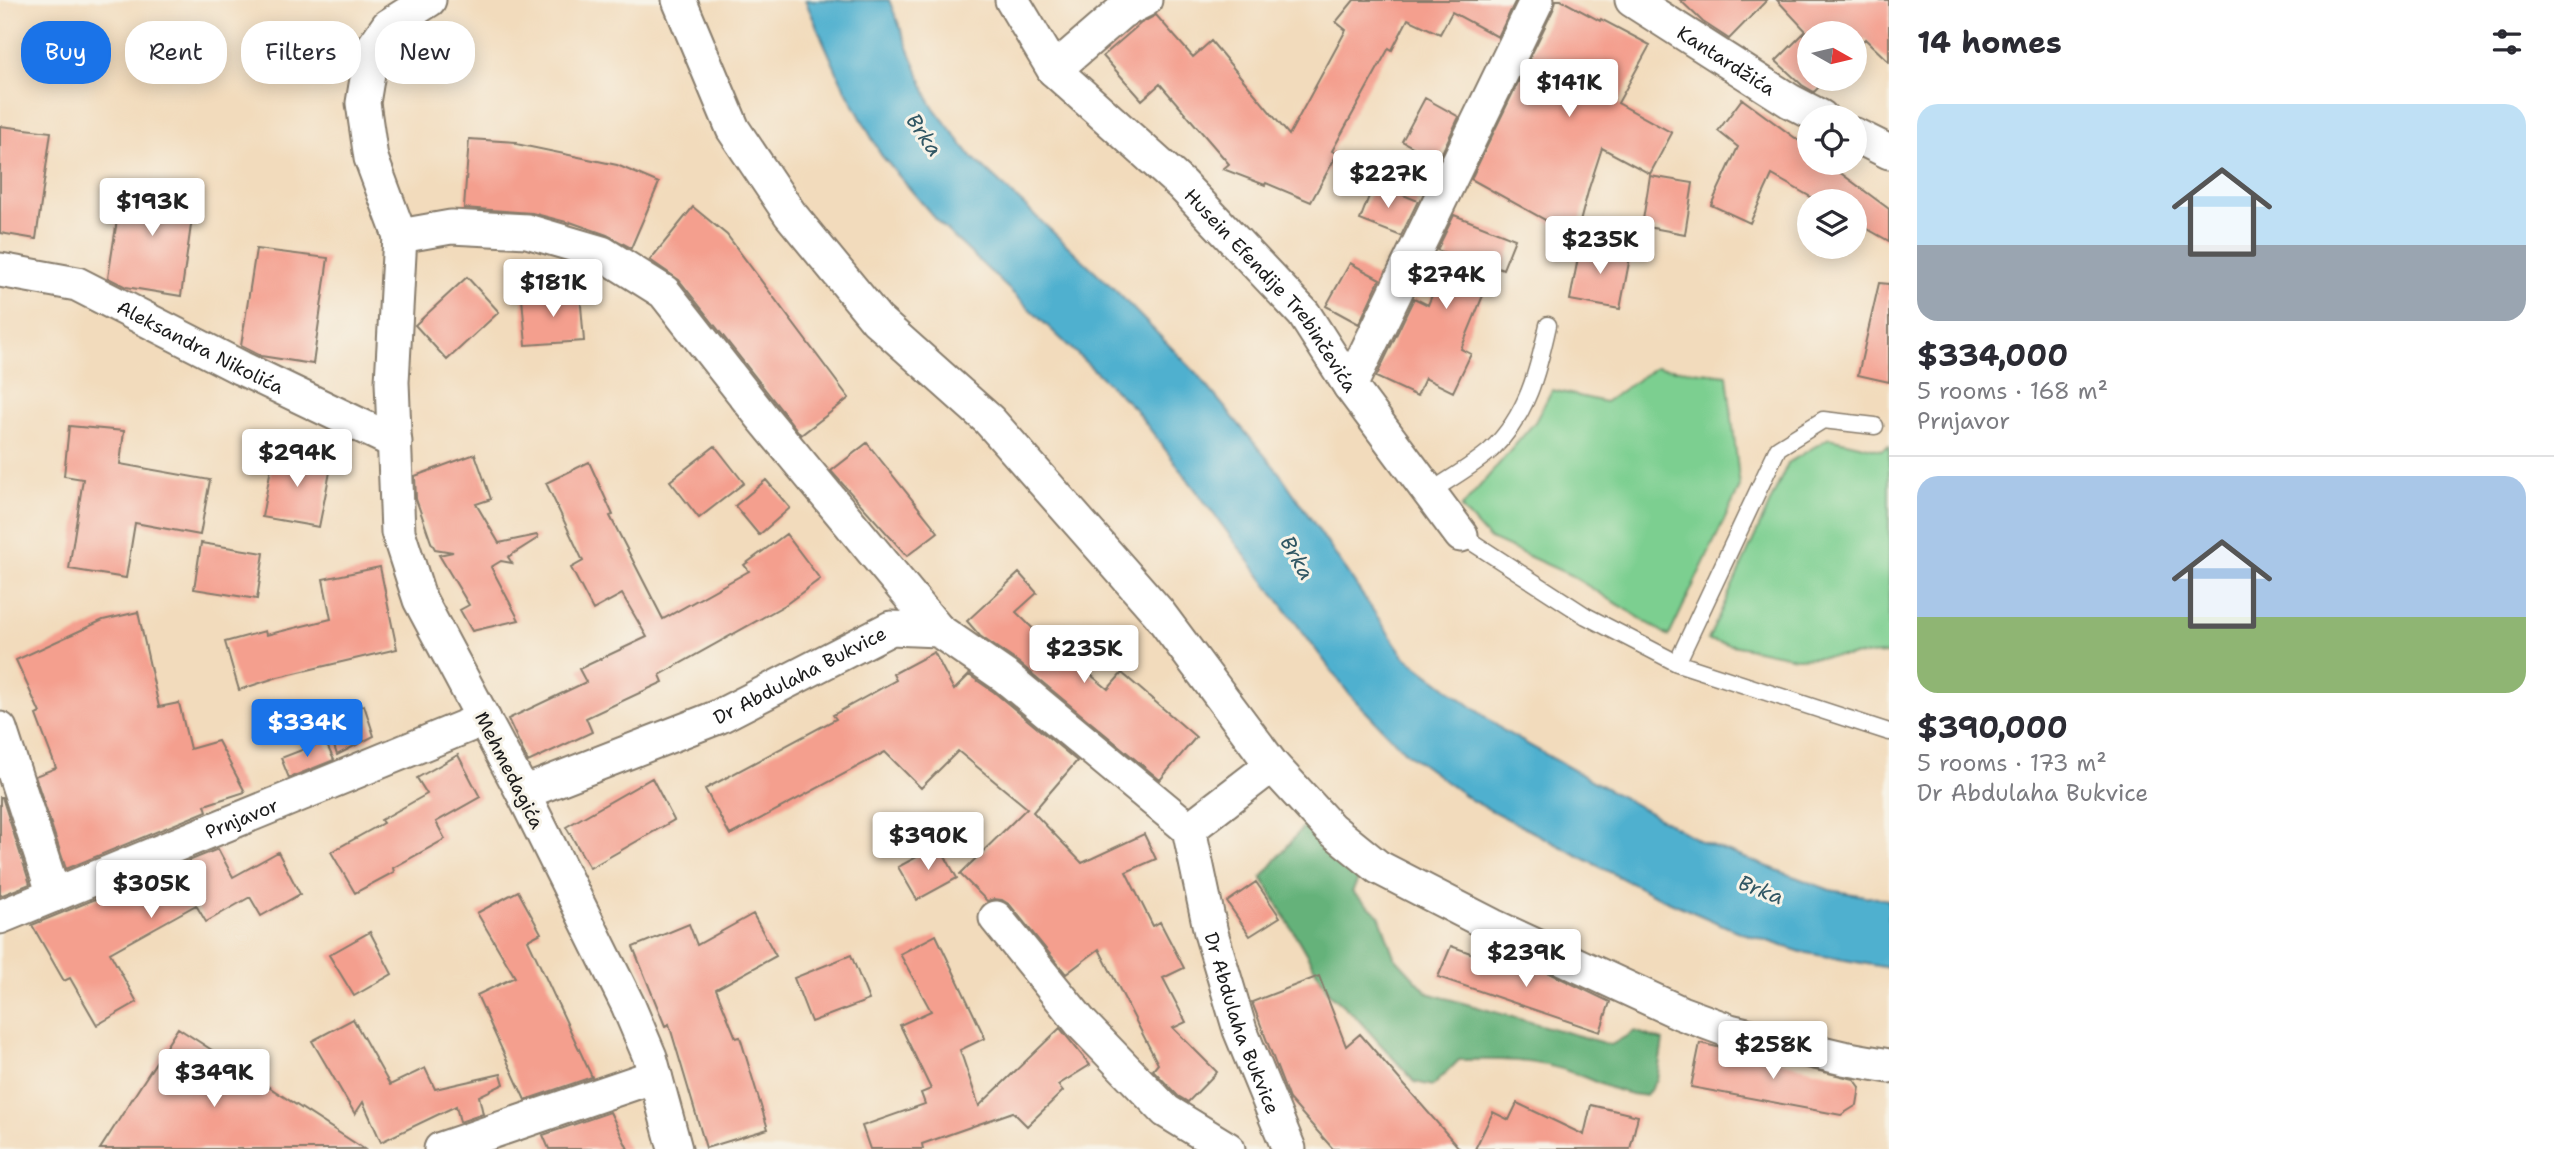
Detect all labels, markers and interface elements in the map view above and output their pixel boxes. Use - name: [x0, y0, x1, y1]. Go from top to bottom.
- street label: Kantardžića: [1672, 20, 1780, 101]
- chip: Buy: [21, 21, 111, 84]
- chip: Rent: [125, 21, 227, 84]
- chip: Filters: [241, 21, 361, 84]
- chip: New: [375, 21, 475, 84]
- north arrow: [1797, 21, 1867, 91]
- map controls: [1797, 21, 1867, 259]
- text: 14 homes: [1917, 22, 2062, 63]
- icon: filters: [2488, 23, 2526, 61]
- pin: $141K: [1520, 60, 1618, 119]
- text: $141K: [1536, 67, 1602, 97]
- button: locate: [1797, 105, 1867, 175]
- water label: Brka: [899, 108, 949, 162]
- icon: home: [2159, 149, 2285, 275]
- pin: $227K: [1339, 150, 1437, 210]
- text: $227K: [1349, 158, 1427, 188]
- pin: $193K: [103, 178, 201, 238]
- street label: Husein Efendije Trebinčevića: [1179, 183, 1363, 397]
- text: $193K: [116, 186, 188, 216]
- button: layers: [1797, 189, 1867, 259]
- pin: $235K: [1551, 216, 1649, 276]
- text: $235K: [1561, 224, 1639, 254]
- pin: $274K: [1397, 252, 1495, 311]
- text: $274K: [1407, 259, 1485, 289]
- pin: $181K: [504, 260, 602, 319]
- text: $181K: [519, 267, 587, 297]
- street label: Aleksandra Nikolića: [113, 295, 288, 400]
- text: $334,000: [1917, 335, 2068, 376]
- text: 5 rooms · 168 m²: [1917, 376, 2108, 406]
- text: Prnjavor: [1917, 406, 2010, 436]
- pin: $294K: [248, 430, 346, 489]
- text: $294K: [258, 437, 336, 467]
- icon: home: [2159, 521, 2285, 647]
- water label: Brka: [1273, 531, 1321, 585]
- street label: Dr Abdulaha Bukvice: [709, 621, 891, 730]
- pin: $235K: [1035, 626, 1133, 685]
- text: $235K: [1045, 633, 1123, 663]
- pin: $334K: [258, 700, 356, 759]
- text: $334K: [268, 707, 346, 737]
- street label: Mehmedagića: [469, 707, 550, 833]
- text: $390,000: [1917, 707, 2068, 748]
- text: 5 rooms · 173 m²: [1917, 748, 2107, 778]
- text: Dr Abdulaha Bukvice: [1917, 778, 2148, 808]
- street label: Prnjavor: [201, 792, 282, 845]
- pin: $390K: [879, 812, 977, 872]
- text: $390K: [889, 820, 967, 850]
- pin: $305K: [102, 860, 200, 920]
- text: $305K: [112, 868, 190, 898]
- water label: Brka: [1734, 869, 1788, 911]
- street label: Dr Abdulaha Bukvice: [1198, 929, 1285, 1118]
- pin: $239K: [1477, 930, 1575, 989]
- text: $239K: [1487, 937, 1565, 967]
- pin: $258K: [1724, 1021, 1822, 1081]
- text: $258K: [1734, 1029, 1812, 1059]
- pin: $349K: [165, 1050, 263, 1109]
- text: $349K: [175, 1057, 253, 1087]

